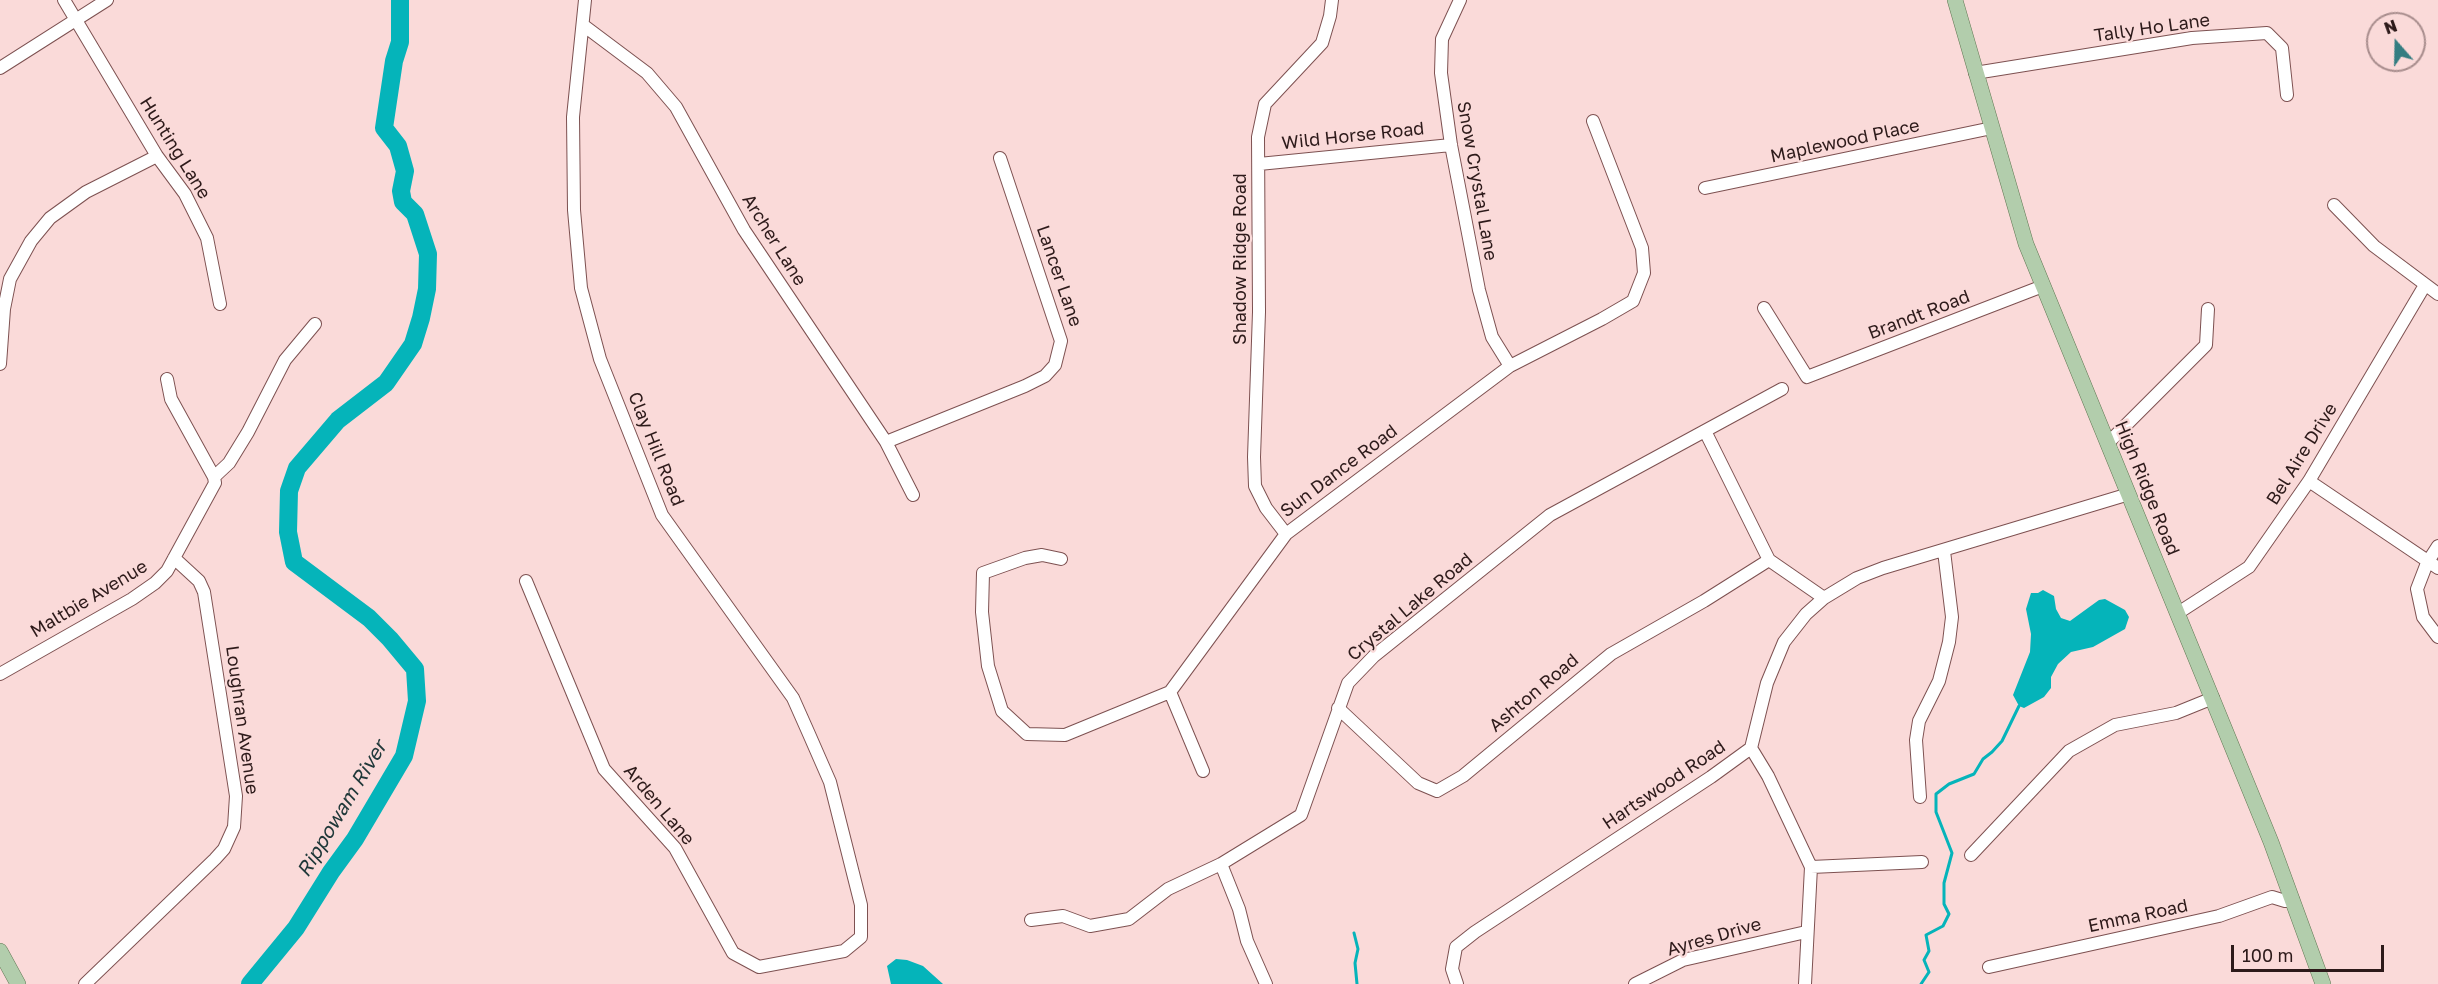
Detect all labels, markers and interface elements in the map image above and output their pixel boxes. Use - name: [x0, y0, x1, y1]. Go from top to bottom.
- street label: Tally Ho Lane: [2093, 9, 2211, 47]
- north arrow: [2366, 12, 2426, 72]
- text: N: [2381, 15, 2400, 38]
- street label: Hunting Lane: [135, 93, 215, 203]
- street label: Snow Crystal Lane: [1452, 100, 1502, 262]
- street label: Maplewood Place: [1768, 115, 1922, 167]
- street label: Wild Horse Road: [1281, 118, 1425, 154]
- street label: Shadow Ridge Road: [1229, 173, 1251, 345]
- street label: Archer Lane: [737, 190, 811, 290]
- street label: Lancer Lane: [1032, 223, 1086, 329]
- street label: Brandt Road: [1865, 286, 1973, 344]
- street label: Clay Hill Road: [623, 389, 689, 509]
- street label: Bel Aire Drive: [2262, 399, 2342, 509]
- street label: High Ridge Road: [2110, 417, 2184, 559]
- street label: Sun Dance Road: [1276, 420, 1402, 522]
- street label: Crystal Lake Road: [1343, 548, 1477, 666]
- street label: Maltbie Avenue: [27, 556, 151, 642]
- street label: Loughran Avenue: [221, 644, 263, 796]
- street label: Ashton Road: [1485, 649, 1583, 737]
- street label: Hartswood Road: [1598, 736, 1730, 834]
- water label: Rippowam River: [292, 737, 392, 881]
- street label: Arden Lane: [619, 760, 699, 850]
- street label: Emma Road: [2086, 895, 2190, 937]
- street label: Ayres Drive: [1664, 913, 1764, 961]
- scale bar: [2234, 933, 2387, 971]
- text: 100 m: [2242, 944, 2293, 966]

